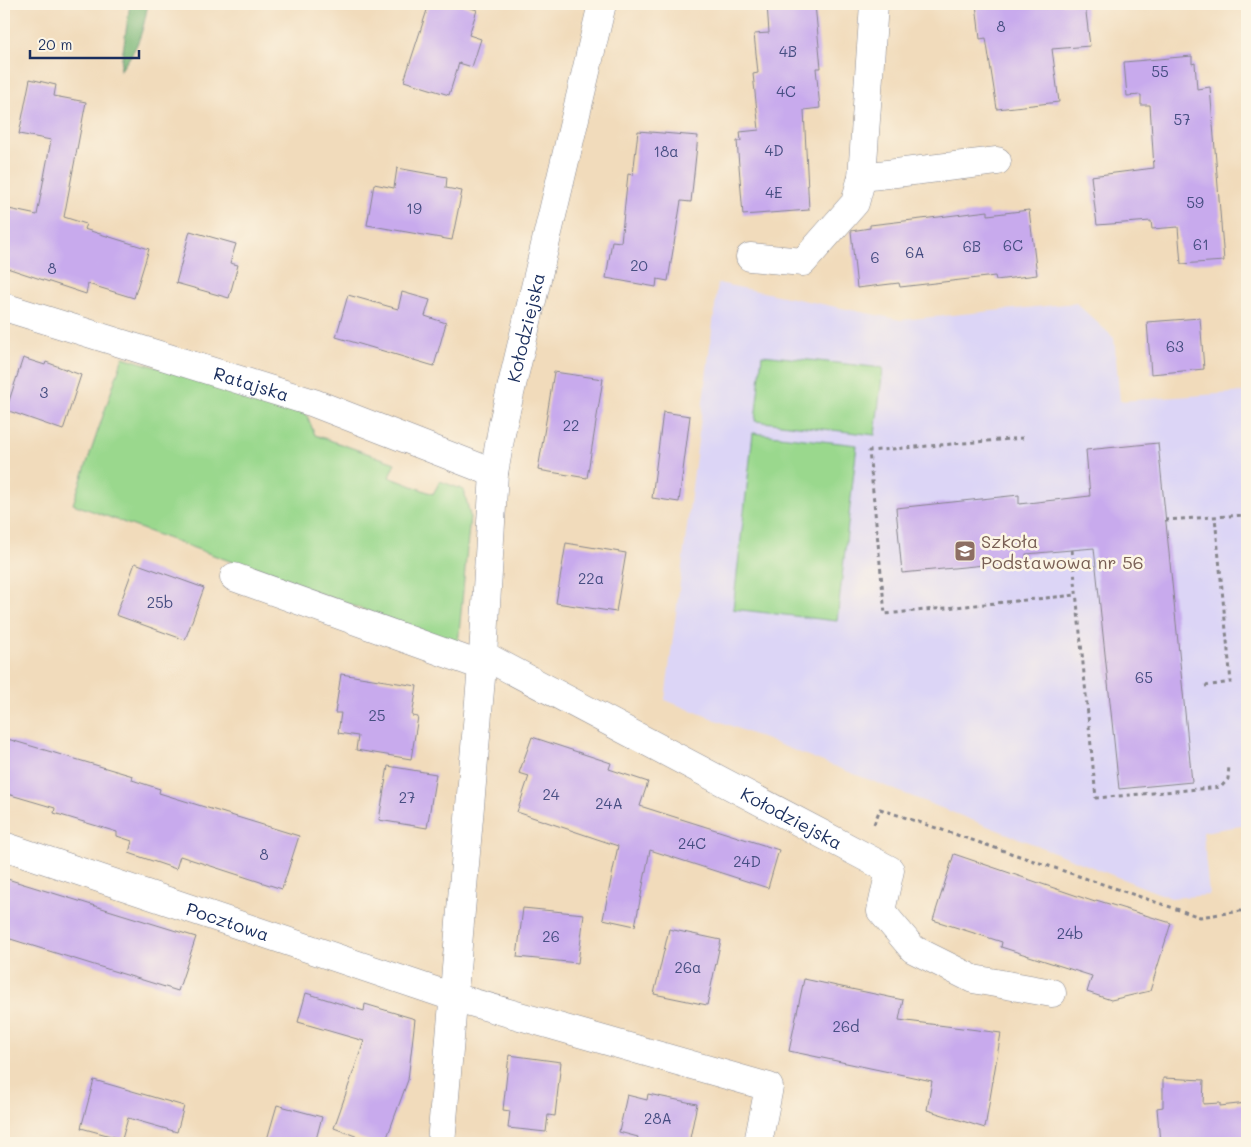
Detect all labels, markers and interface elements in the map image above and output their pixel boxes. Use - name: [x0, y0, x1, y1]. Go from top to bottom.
- house number: 8: [996, 16, 1006, 36]
- scale bar: [30, 28, 139, 60]
- text: 20 m: [38, 34, 72, 54]
- house number: 4B: [779, 41, 797, 61]
- house number: 55: [1151, 61, 1169, 81]
- house number: 4C: [776, 81, 796, 101]
- house number: 57: [1173, 109, 1191, 129]
- house number: 4D: [764, 140, 784, 160]
- house number: 18a: [653, 141, 679, 161]
- house number: 4E: [765, 182, 783, 202]
- house number: 59: [1186, 192, 1204, 212]
- house number: 19: [406, 198, 422, 218]
- house number: 61: [1193, 234, 1209, 254]
- house number: 6C: [1003, 235, 1023, 255]
- house number: 6B: [963, 236, 981, 256]
- house number: 6A: [905, 242, 925, 262]
- house number: 6: [870, 247, 880, 267]
- house number: 20: [630, 255, 648, 275]
- house number: 8: [47, 258, 57, 278]
- street label: Kołodziejska: [501, 270, 550, 385]
- house number: 63: [1166, 336, 1184, 356]
- street label: Ratajska: [211, 361, 292, 407]
- house number: 3: [40, 382, 49, 402]
- house number: 22: [563, 415, 579, 435]
- place label: Szkoła Podstawowa nr 56: [981, 529, 1144, 574]
- school or university icon: Szkoła Podstawowa nr 56: [953, 539, 977, 563]
- house number: 22a: [578, 568, 604, 588]
- house number: 25b: [147, 592, 173, 612]
- house number: 65: [1135, 667, 1153, 687]
- house number: 25: [368, 705, 386, 725]
- street label: Kołodziejska: [737, 781, 847, 855]
- house number: 24: [542, 784, 560, 804]
- house number: 27: [399, 787, 415, 807]
- house number: 24A: [595, 793, 623, 813]
- house number: 24C: [678, 833, 706, 853]
- house number: 8: [259, 844, 269, 864]
- house number: 24D: [733, 851, 761, 871]
- street label: Pocztowa: [183, 896, 272, 946]
- house number: 24b: [1057, 923, 1083, 943]
- house number: 26: [542, 926, 560, 946]
- house number: 26a: [675, 957, 701, 977]
- house number: 26d: [833, 1016, 859, 1036]
- house number: 28A: [644, 1108, 672, 1128]

